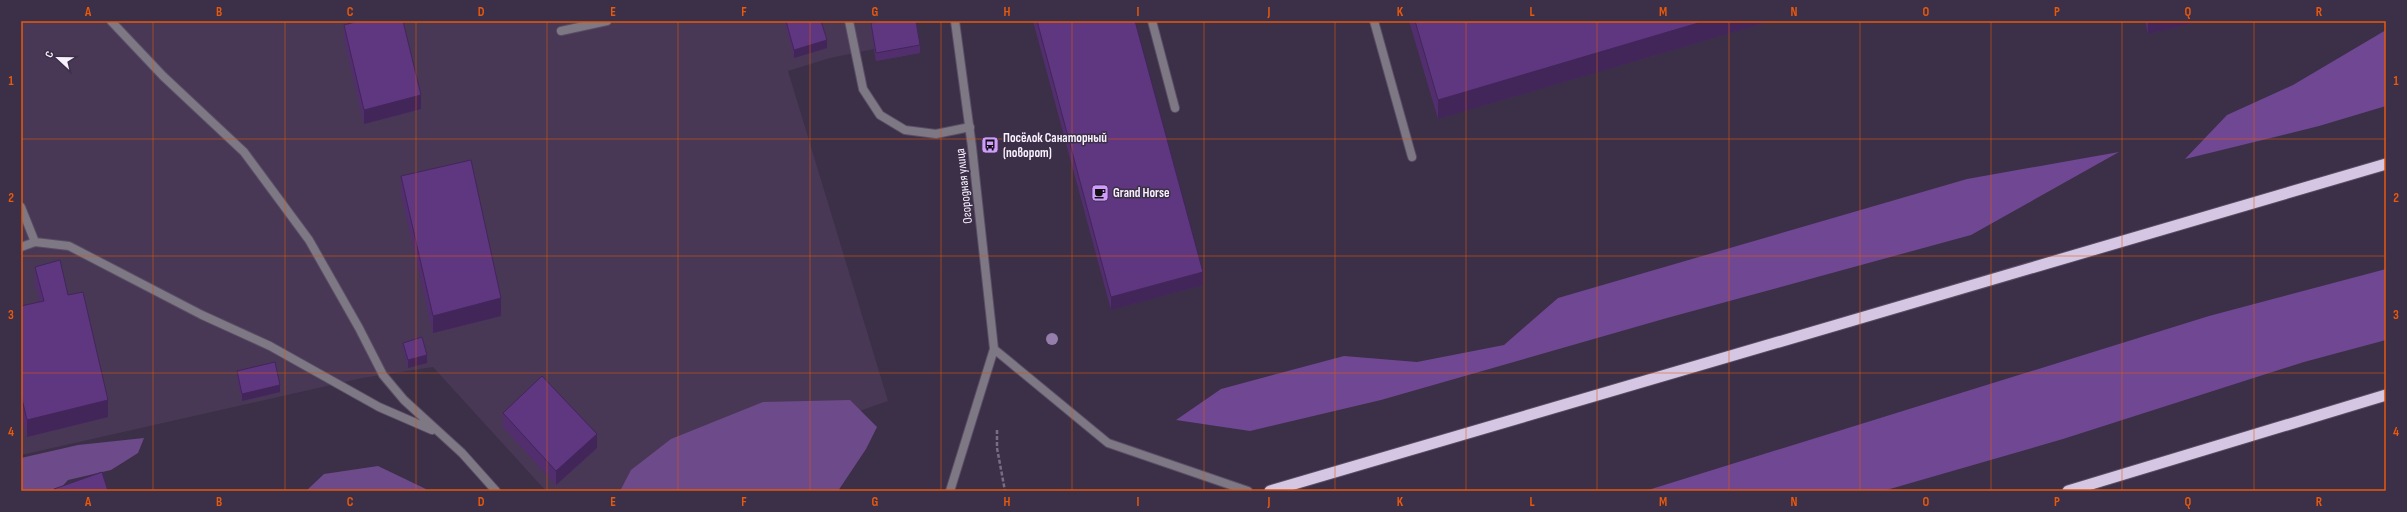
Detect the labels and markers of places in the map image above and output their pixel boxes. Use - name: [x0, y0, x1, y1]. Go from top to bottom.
- place label: Посёлок Санаторный (поворот): [1003, 130, 1107, 161]
- bus stop icon: Посёлок Санаторный (поворот): [980, 135, 1000, 155]
- cafe icon: Grand Horse: [1090, 183, 1110, 203]
- place label: Grand Horse: [1113, 185, 1170, 201]

